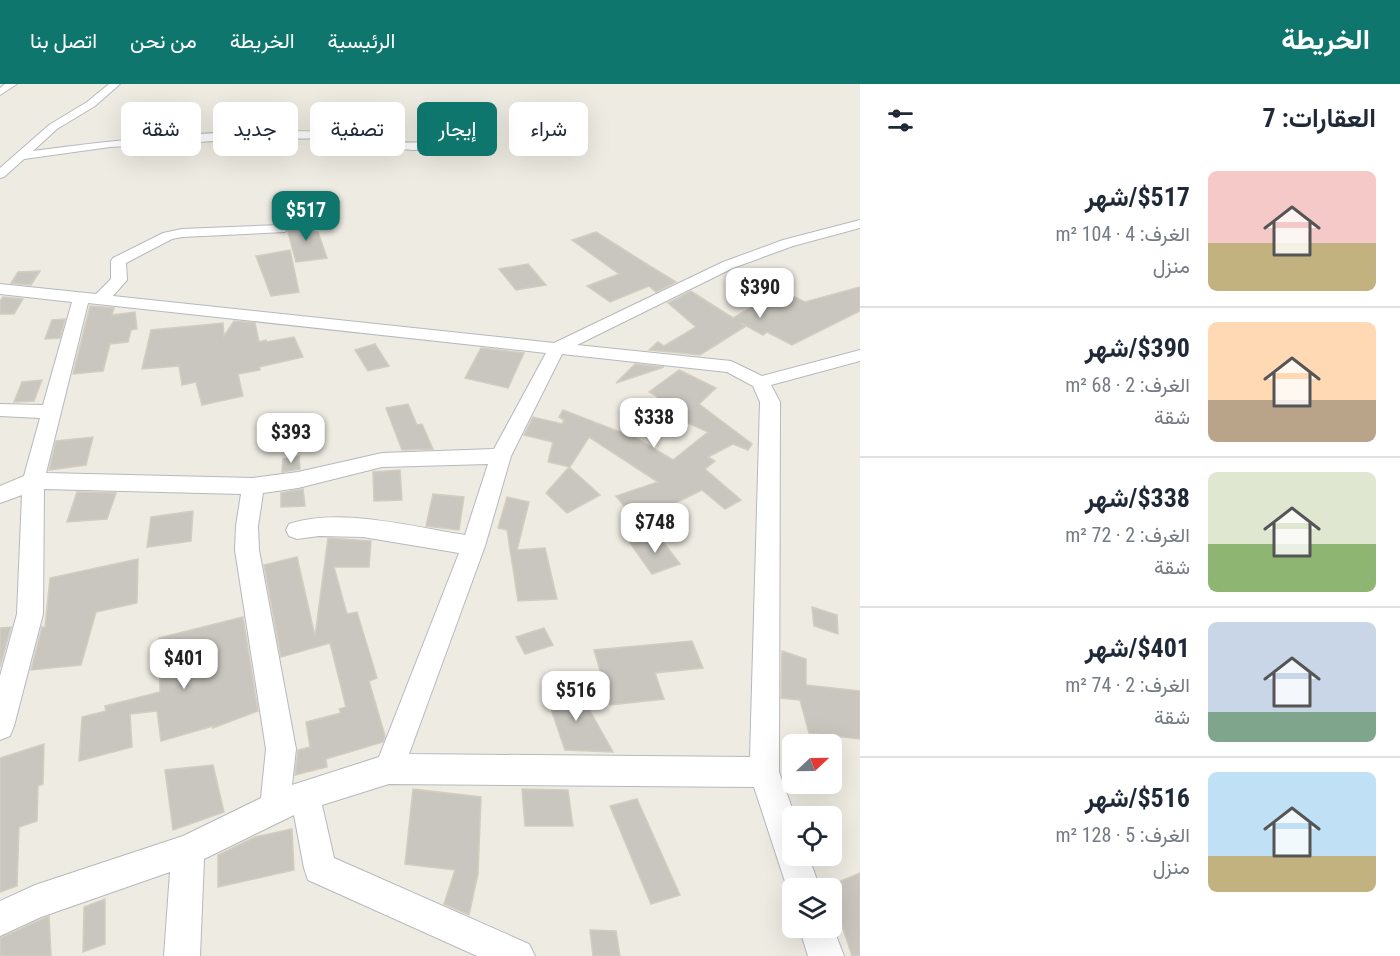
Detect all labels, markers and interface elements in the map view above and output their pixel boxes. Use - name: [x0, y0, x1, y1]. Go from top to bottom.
- text: الخريطة: [1281, 23, 1370, 56]
- text: اتصل بنا: [30, 29, 97, 53]
- text: من نحن: [130, 29, 197, 53]
- text: الخريطة: [230, 29, 295, 53]
- text: الرئيسية: [328, 29, 396, 53]
- chip: شقة: [121, 102, 201, 156]
- chip: جديد: [213, 102, 298, 156]
- chip: تصفية: [310, 102, 405, 156]
- chip: إيجار: [417, 102, 497, 156]
- chip: شراء: [509, 102, 588, 156]
- text: العقارات: 7: [1263, 103, 1376, 133]
- icon: filters: [884, 104, 917, 137]
- text: $517/شهر: [1085, 182, 1190, 212]
- pin: $517: [270, 191, 342, 242]
- icon: home: [1256, 195, 1328, 267]
- text: $517: [286, 198, 326, 222]
- text: الغرف: 4 · 104 m²: [1055, 222, 1190, 246]
- text: منزل: [1153, 254, 1190, 278]
- pin: $390: [724, 268, 796, 319]
- text: $390: [740, 275, 780, 299]
- text: $390/شهر: [1085, 333, 1190, 363]
- icon: home: [1256, 346, 1328, 418]
- text: الغرف: 2 · 68 m²: [1065, 373, 1190, 397]
- pin: $338: [618, 398, 690, 449]
- text: $338: [634, 405, 674, 429]
- text: شقة: [1154, 405, 1190, 429]
- pin: $393: [255, 413, 327, 464]
- text: $393: [271, 420, 311, 444]
- text: $338/شهر: [1085, 483, 1190, 513]
- icon: home: [1256, 496, 1328, 568]
- pin: $748: [619, 503, 691, 554]
- text: $748: [635, 510, 675, 534]
- text: الغرف: 2 · 72 m²: [1065, 523, 1190, 547]
- text: شقة: [1154, 555, 1190, 579]
- text: $401/شهر: [1085, 633, 1190, 663]
- pin: $401: [148, 639, 220, 690]
- text: $401: [164, 646, 204, 670]
- icon: home: [1256, 646, 1328, 718]
- pin: $516: [540, 671, 612, 722]
- text: الغرف: 2 · 74 m²: [1065, 673, 1190, 697]
- text: $516: [556, 678, 596, 702]
- text: شقة: [1154, 705, 1190, 729]
- north arrow: [782, 734, 842, 794]
- map controls: [782, 734, 842, 938]
- text: $516/شهر: [1085, 783, 1190, 813]
- icon: home: [1256, 796, 1328, 868]
- button: locate: [782, 806, 842, 866]
- text: الغرف: 5 · 128 m²: [1055, 823, 1190, 847]
- text: منزل: [1153, 855, 1190, 879]
- button: layers: [782, 878, 842, 938]

